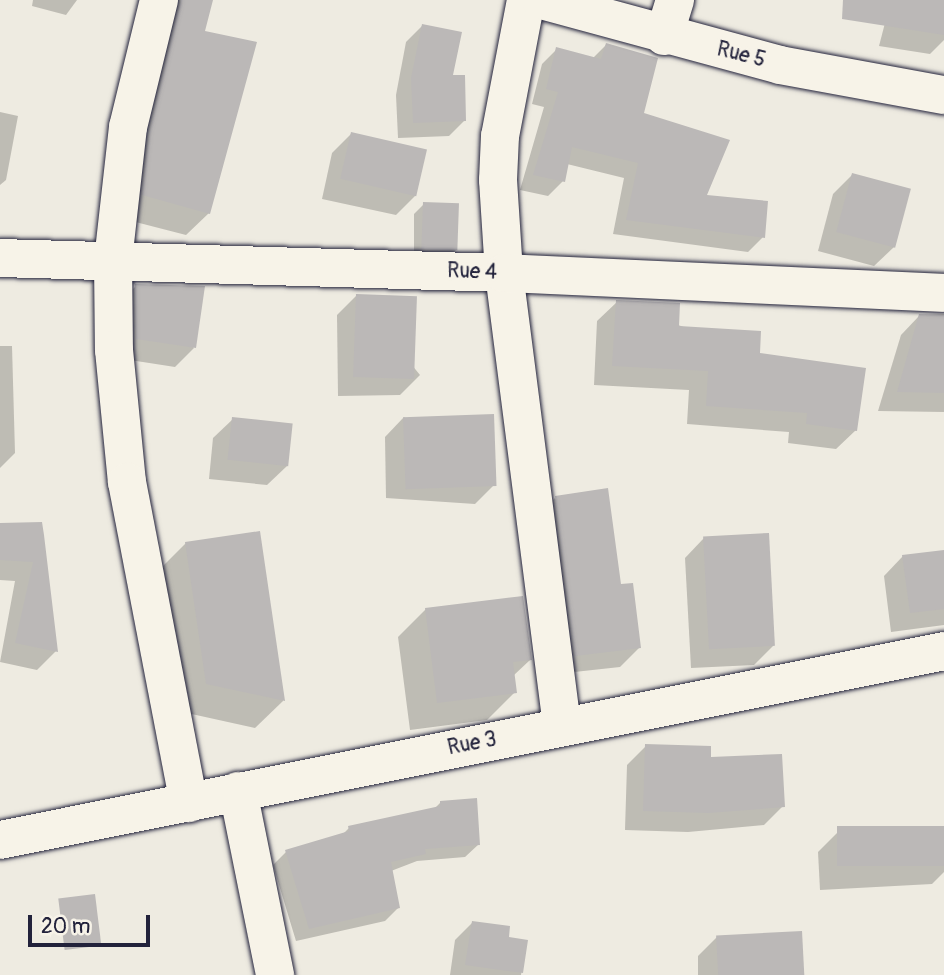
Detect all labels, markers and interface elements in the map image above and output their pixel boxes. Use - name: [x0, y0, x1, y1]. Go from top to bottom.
- street label: Rue 5: [714, 37, 768, 73]
- street label: Rue 4: [447, 259, 497, 285]
- street label: Rue 3: [445, 727, 499, 761]
- scale bar: [32, 902, 154, 946]
- text: 20 m: [41, 913, 90, 940]

